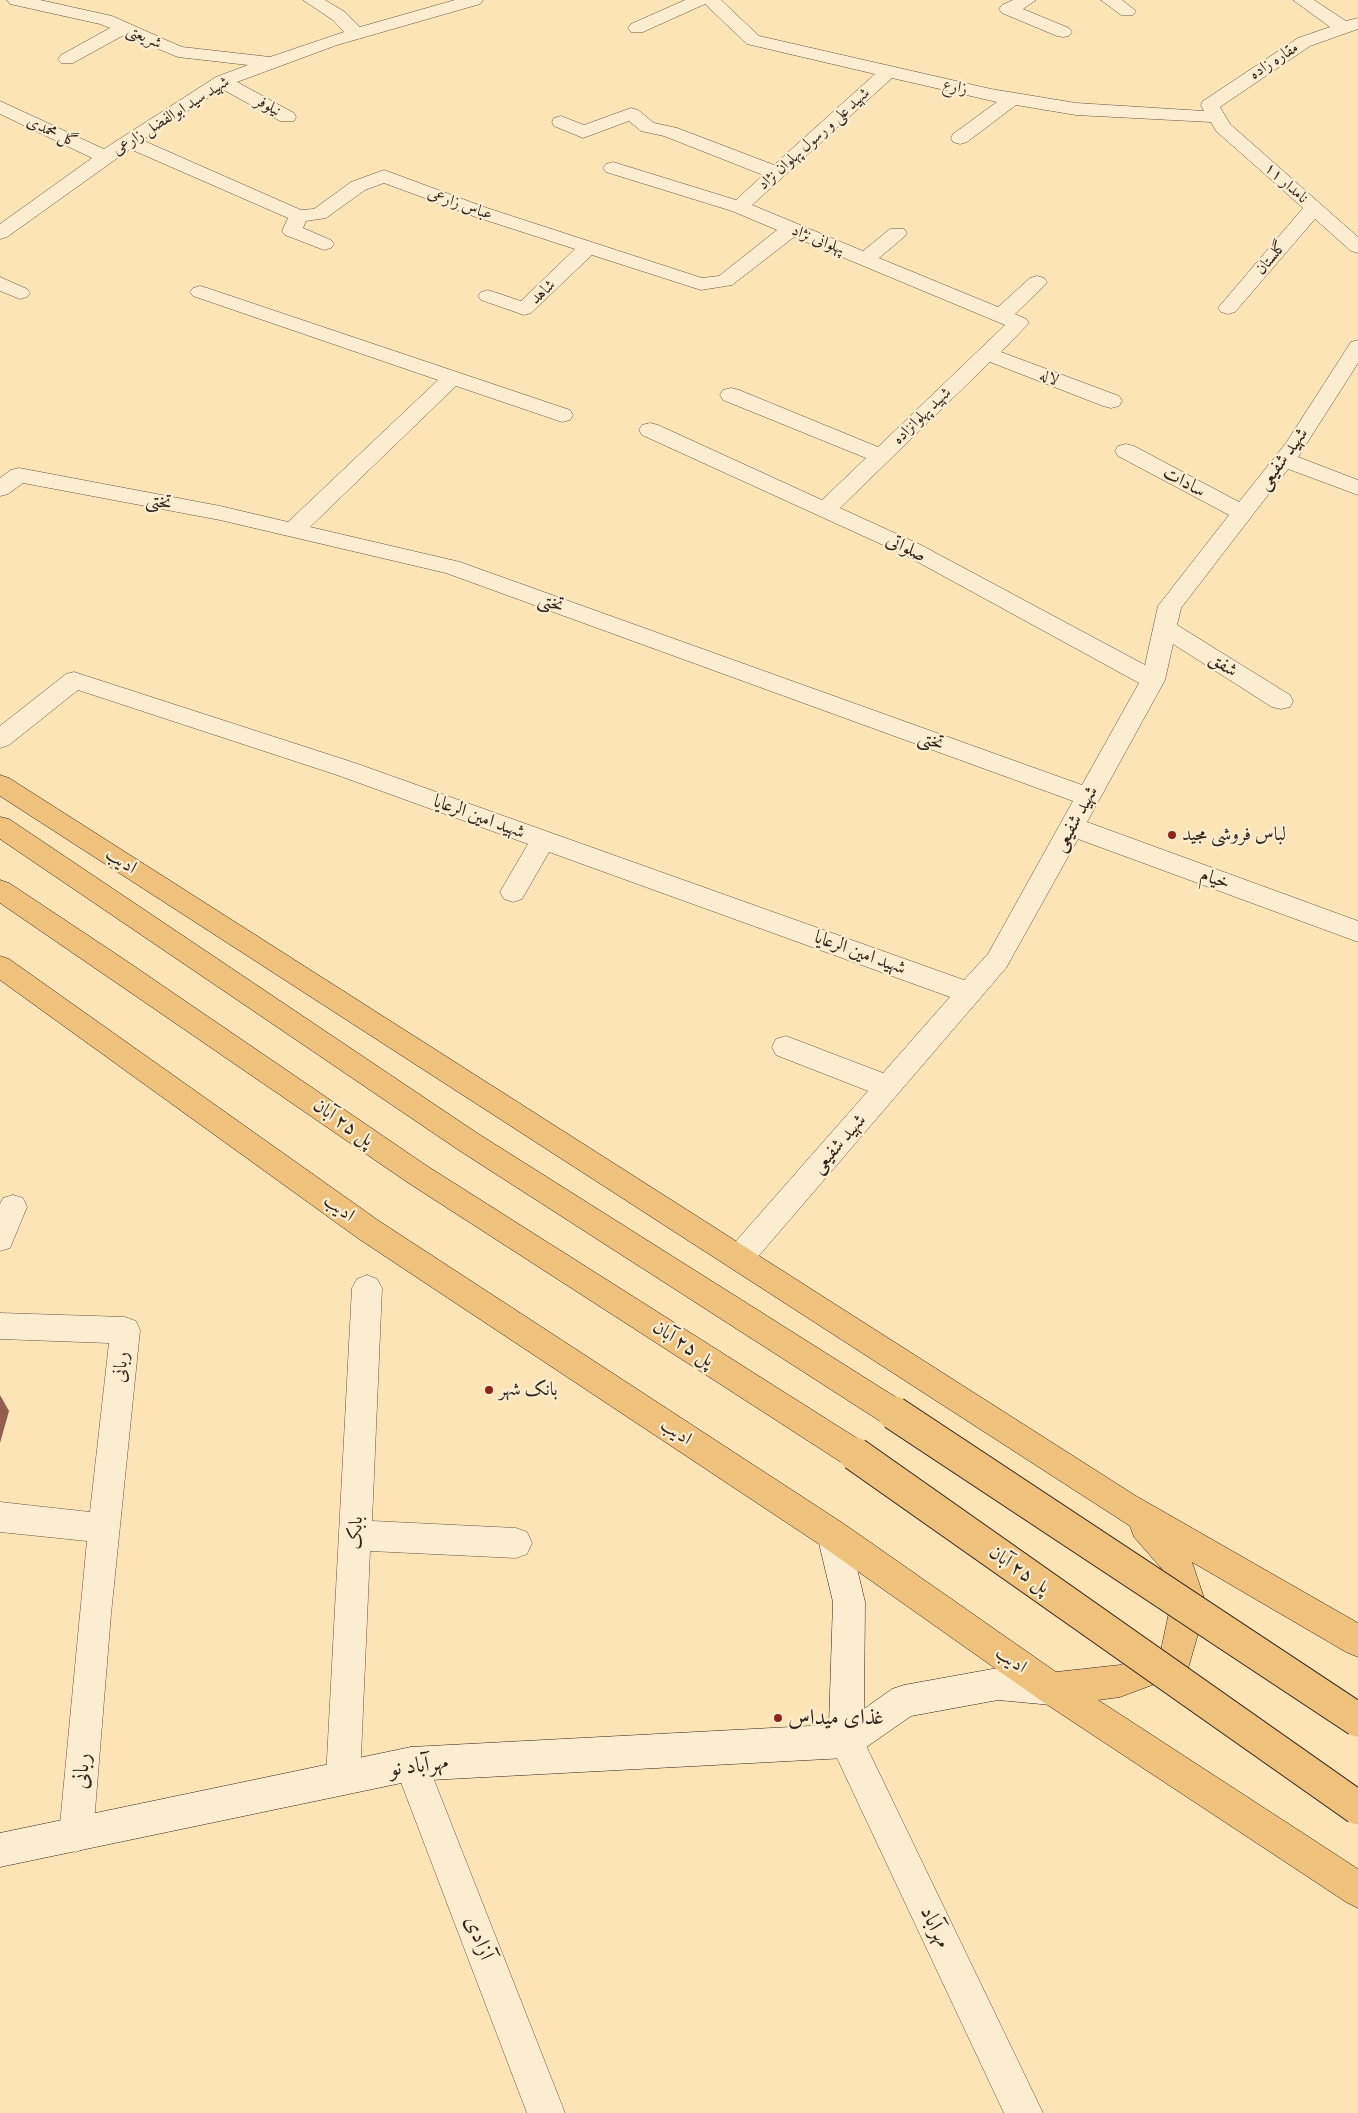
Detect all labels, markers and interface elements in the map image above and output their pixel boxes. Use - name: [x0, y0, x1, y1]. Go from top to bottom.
- street label: شریعتی: [123, 21, 165, 53]
- street label: مقاره زاده: [1246, 38, 1302, 84]
- street label: شهید سید ابوالفضل زارعی: [109, 72, 233, 160]
- street label: زارع: [941, 75, 969, 99]
- street label: شهید علی و رسول پهلوان نژاد: [754, 84, 874, 194]
- street label: نیلوفر: [252, 91, 284, 121]
- street label: گل محمدی: [24, 112, 80, 152]
- street label: ۱۱ نامدار: [1260, 158, 1312, 208]
- street label: عباس زارعی: [425, 183, 495, 225]
- street label: پهلوانی نژاد: [789, 221, 847, 259]
- street label: گلستان: [1251, 237, 1291, 279]
- street label: شاهد: [526, 276, 560, 308]
- street label: لاله: [1037, 366, 1061, 390]
- street label: شهید پهلوانزاده: [889, 383, 955, 449]
- street label: شهید شفیعی: [1253, 423, 1313, 495]
- street label: سادات: [1159, 461, 1209, 503]
- street label: تختی: [144, 488, 174, 516]
- street label: صلواتی: [882, 529, 930, 567]
- street label: تختی: [535, 588, 567, 618]
- street label: شفق: [1204, 648, 1242, 682]
- street label: تختی: [915, 726, 947, 756]
- street label: شهید شفیعی: [1049, 782, 1103, 856]
- street label: شهید امین الرعایا: [430, 790, 528, 844]
- place label: لباس فروشی مجید: [1182, 824, 1286, 846]
- marker: لباس فروشی مجید: [1166, 829, 1178, 841]
- street label: ادیب: [101, 842, 141, 880]
- street label: خیام: [1197, 863, 1233, 895]
- street label: شهید امین الرعایا: [811, 926, 909, 980]
- street label: پل ۲۵ آبان: [308, 1094, 378, 1152]
- street label: شهید شفیعی: [807, 1109, 871, 1179]
- street label: ادیب: [319, 1189, 359, 1227]
- street label: پل ۲۵ آبان: [648, 1316, 718, 1372]
- street label: ربانی: [108, 1350, 134, 1384]
- place label: بانک شهر: [499, 1379, 558, 1401]
- marker: بانک شهر: [483, 1384, 495, 1396]
- street label: ادیب: [656, 1413, 696, 1451]
- street label: بابک: [344, 1516, 368, 1550]
- street label: پل ۲۵ آبان: [984, 1541, 1054, 1599]
- street label: ادیب: [991, 1641, 1031, 1679]
- place label: غذای میداس: [788, 1705, 884, 1731]
- marker: غذای میداس: [772, 1712, 784, 1724]
- street label: مهرآباد نو: [388, 1749, 450, 1783]
- street label: ربانی: [67, 1752, 97, 1790]
- street label: مهرآباد: [914, 1902, 956, 1952]
- street label: آزادی: [459, 1912, 499, 1964]

